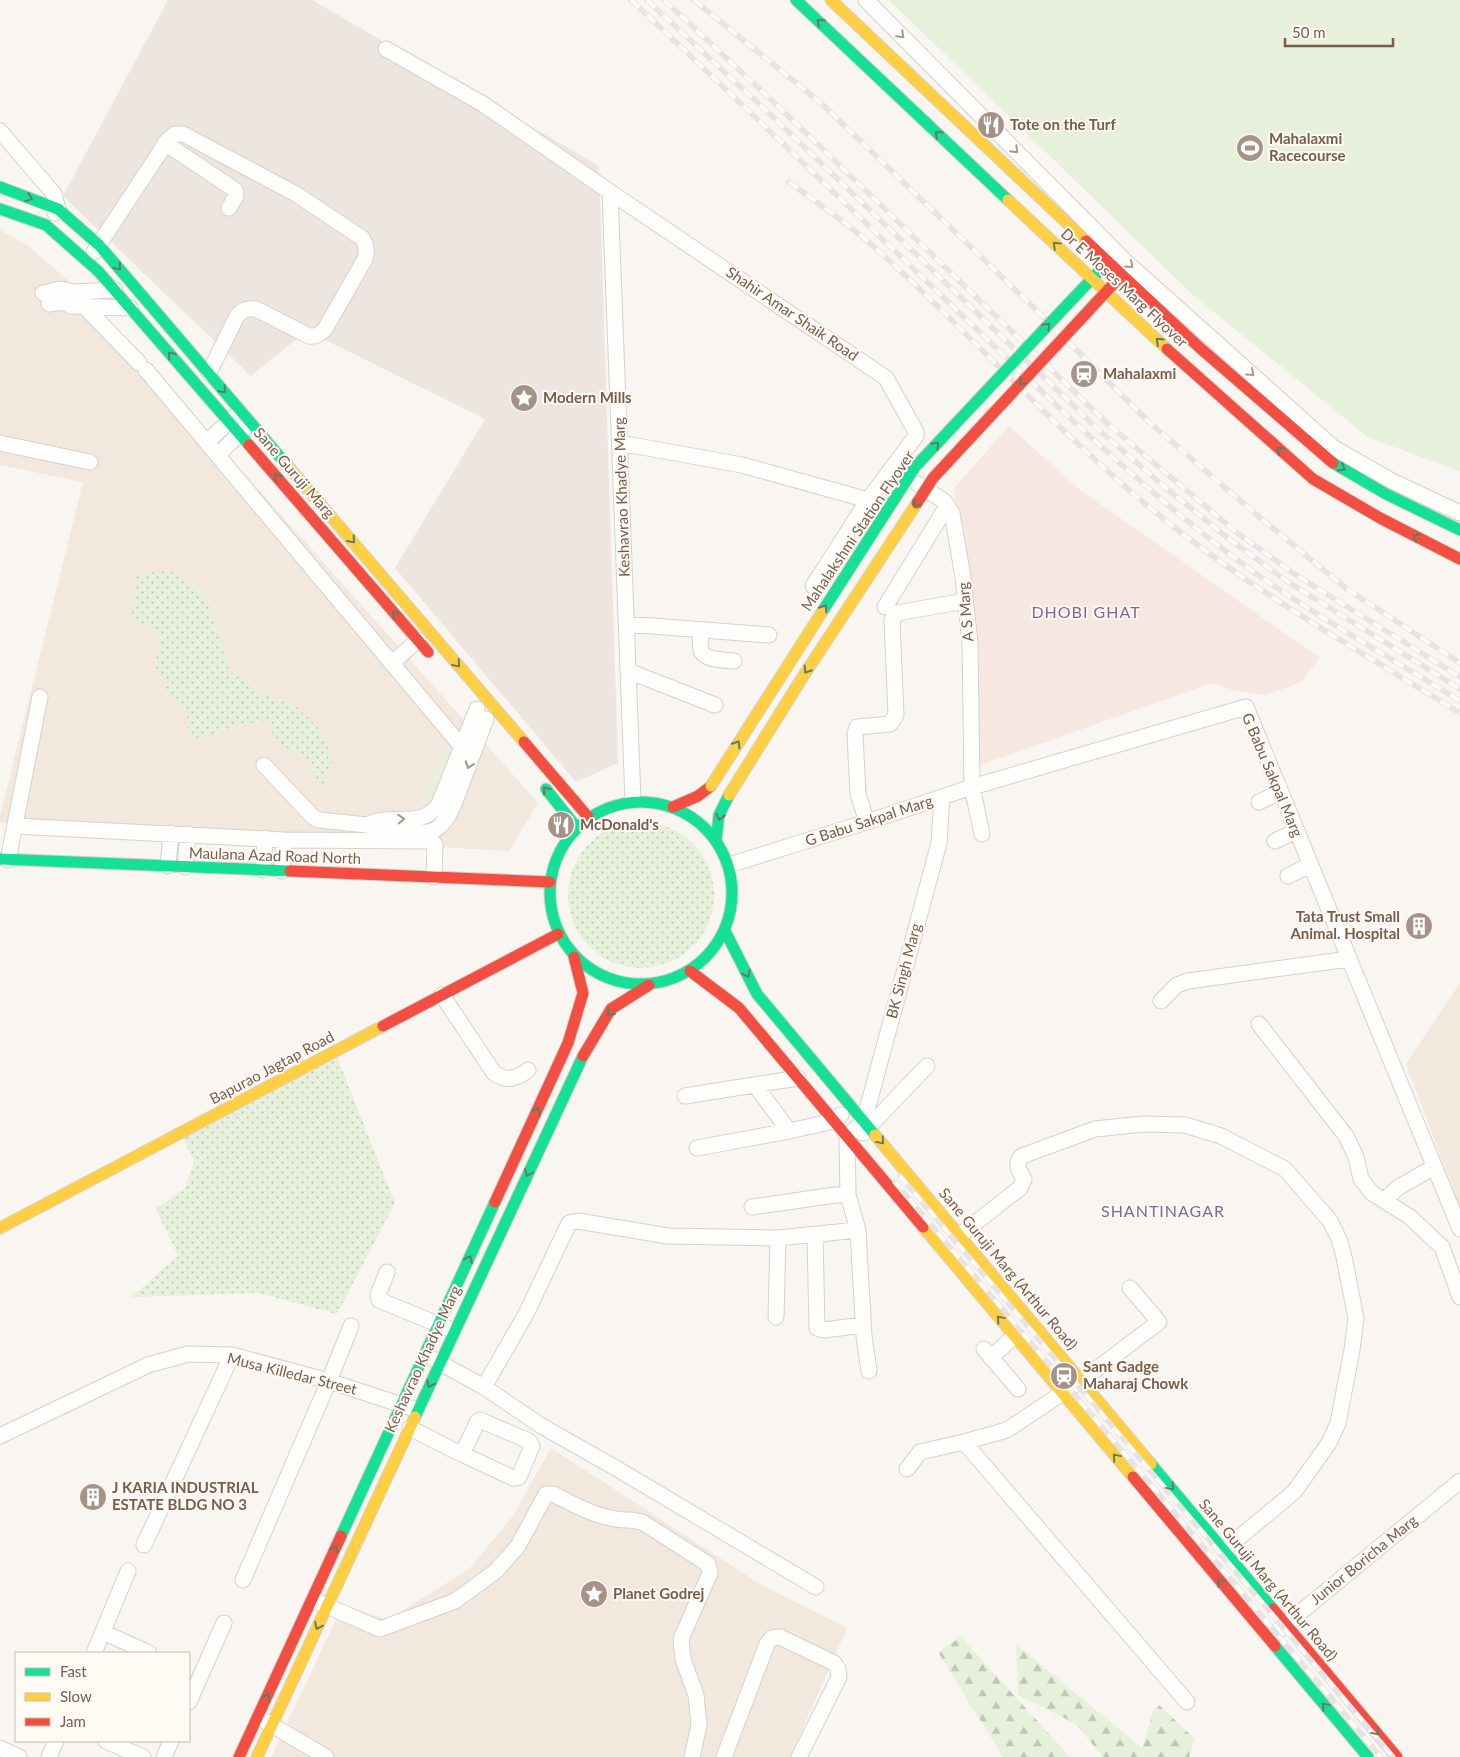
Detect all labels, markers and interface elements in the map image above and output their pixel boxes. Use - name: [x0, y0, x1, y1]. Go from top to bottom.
- scale bar: [1285, 15, 1392, 47]
- one-way arrow: [816, 19, 825, 28]
- text: 50 m: [1292, 23, 1326, 41]
- one-way arrow: [895, 29, 904, 38]
- restaurant icon: Tote on the Turf: [976, 110, 1006, 140]
- place label: Tote on the Turf: [1010, 115, 1116, 133]
- place label: Mahalaxmi Racecourse: [1269, 129, 1346, 164]
- one-way arrow: [935, 130, 944, 139]
- sports icon: Mahalaxmi Racecourse: [1235, 133, 1265, 163]
- one-way arrow: [1009, 144, 1018, 153]
- one-way arrow: [24, 192, 33, 202]
- street label: Dr E Moses Marg Flyover: [1058, 224, 1192, 351]
- one-way arrow: [1053, 242, 1062, 251]
- one-way arrow: [1124, 259, 1133, 268]
- one-way arrow: [112, 261, 121, 270]
- street label: Shahir Amar Shaik Road: [723, 262, 862, 364]
- one-way arrow: [1041, 323, 1050, 332]
- one-way arrow: [1156, 338, 1165, 347]
- one-way arrow: [167, 351, 176, 360]
- station icon: Mahalaxmi: [1069, 359, 1099, 389]
- place label: Mahalaxmi: [1103, 364, 1176, 382]
- one-way arrow: [1245, 367, 1254, 376]
- one-way arrow: [1019, 376, 1028, 385]
- place icon: Modern Mills: [509, 383, 539, 413]
- one-way arrow: [218, 385, 227, 394]
- place label: Modern Mills: [543, 388, 632, 406]
- street label: Keshavrao Khadye Marg: [609, 417, 633, 577]
- street label: Sane Guruji Marg: [251, 423, 339, 521]
- one-way arrow: [930, 441, 939, 450]
- street label: Mahalakshmi Station Flyover: [797, 446, 918, 614]
- one-way arrow: [1276, 447, 1285, 456]
- one-way arrow: [1337, 462, 1346, 472]
- one-way arrow: [273, 474, 282, 483]
- one-way arrow: [912, 499, 922, 508]
- one-way arrow: [1413, 533, 1422, 543]
- one-way arrow: [346, 535, 355, 544]
- street label: A S Marg: [953, 581, 977, 643]
- district label: DHOBI GHAT: [1031, 602, 1141, 621]
- one-way arrow: [818, 604, 828, 613]
- one-way arrow: [391, 610, 400, 619]
- one-way arrow: [452, 658, 460, 667]
- one-way arrow: [804, 664, 814, 673]
- street label: G Babu Sakpal Marg: [1239, 710, 1307, 840]
- one-way arrow: [730, 741, 740, 750]
- one-way arrow: [465, 760, 475, 768]
- one-way arrow: [543, 786, 552, 795]
- street label: G Babu Sakpal Marg: [803, 791, 935, 849]
- restaurant icon: McDonald's: [546, 810, 576, 840]
- one-way arrow: [715, 813, 726, 821]
- one-way arrow: [398, 814, 405, 824]
- place label: McDonald's: [580, 815, 659, 833]
- street label: Maulana Azad Road North: [189, 843, 361, 867]
- place label: Tata Trust Small Animal. Hospital: [1289, 907, 1400, 942]
- building icon: Tata Trust Small Animal. Hospital: [1404, 911, 1434, 941]
- street label: BK Singh Marg: [882, 921, 924, 1020]
- one-way arrow: [741, 969, 751, 978]
- one-way arrow: [607, 1007, 615, 1016]
- street label: Bapurao Jagtap Road: [206, 1027, 337, 1107]
- one-way arrow: [531, 1107, 541, 1116]
- one-way arrow: [876, 1136, 885, 1145]
- one-way arrow: [524, 1168, 535, 1177]
- street label: Sane Guruji Marg (Arthur Road): [936, 1184, 1082, 1353]
- district label: SHANTINAGAR: [1101, 1201, 1225, 1220]
- one-way arrow: [463, 1255, 473, 1264]
- street label: Keshavrao Khadye Marg: [380, 1282, 464, 1435]
- one-way arrow: [997, 1316, 1006, 1325]
- street label: Musa Killedar Street: [226, 1348, 359, 1398]
- place label: Sant Gadge Maharaj Chowk: [1083, 1357, 1189, 1392]
- station icon: Sant Gadge Maharaj Chowk: [1049, 1361, 1079, 1391]
- one-way arrow: [426, 1379, 437, 1388]
- one-way arrow: [1113, 1454, 1122, 1463]
- place label: J KARIA INDUSTRIAL ESTATE BLDG NO 3: [112, 1478, 259, 1513]
- one-way arrow: [1165, 1481, 1174, 1490]
- building icon: J KARIA INDUSTRIAL ESTATE BLDG NO 3: [78, 1482, 108, 1512]
- street label: Sane Guruji Marg (Arthur Road): [1196, 1495, 1342, 1664]
- street label: Junior Boricha Marg: [1306, 1511, 1421, 1608]
- one-way arrow: [329, 1545, 340, 1554]
- place icon: Planet Godrej: [579, 1579, 609, 1609]
- one-way arrow: [1218, 1579, 1226, 1588]
- place label: Planet Godrej: [613, 1584, 705, 1602]
- one-way arrow: [313, 1621, 324, 1630]
- legend: [15, 1652, 190, 1742]
- text: Fast: [60, 1662, 87, 1680]
- text: Slow: [60, 1687, 92, 1705]
- one-way arrow: [261, 1693, 271, 1702]
- one-way arrow: [1322, 1703, 1331, 1712]
- text: Jam: [60, 1712, 86, 1730]
- one-way arrow: [1371, 1726, 1379, 1735]

